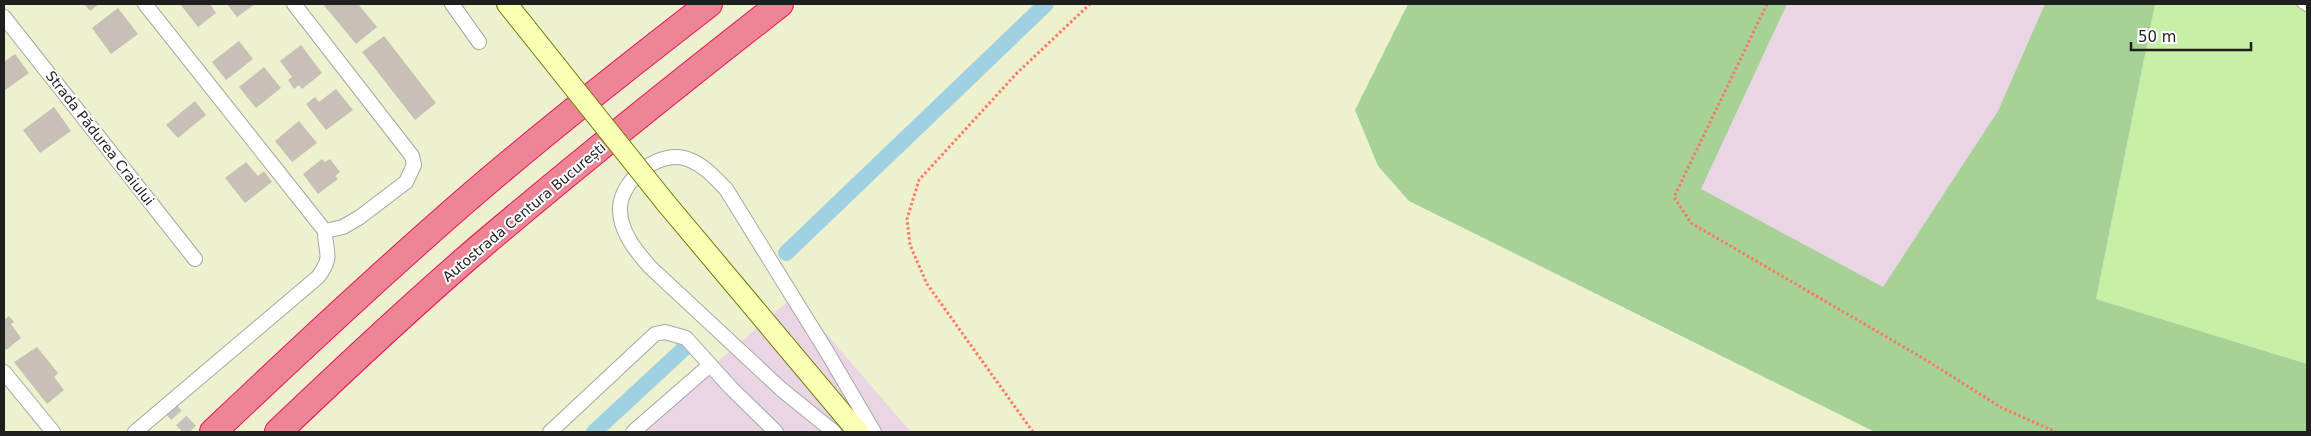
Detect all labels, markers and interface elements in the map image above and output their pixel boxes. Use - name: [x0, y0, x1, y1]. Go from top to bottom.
- scale bar: [2131, 20, 2251, 52]
- text: 50 m: [2138, 28, 2176, 46]
- street label: Strada Pădurea Craiului: [43, 68, 157, 208]
- street label: Autostrada Centura București: [439, 139, 609, 286]

